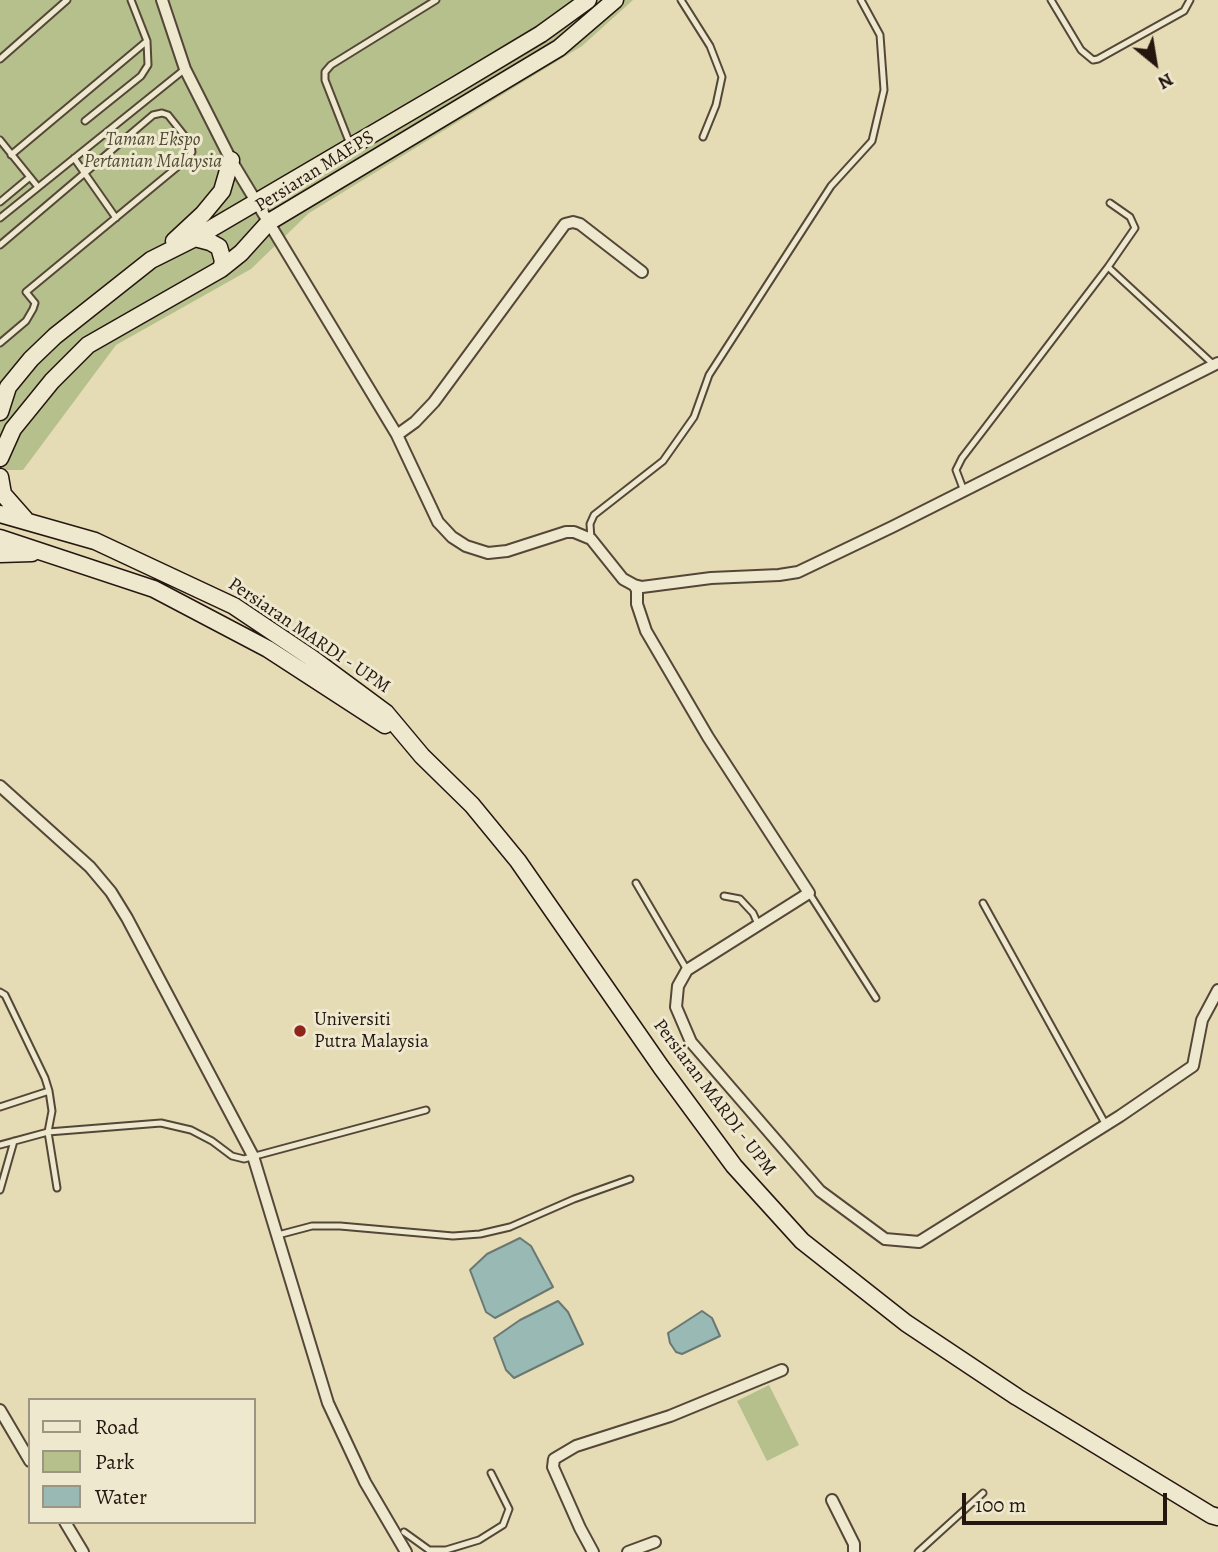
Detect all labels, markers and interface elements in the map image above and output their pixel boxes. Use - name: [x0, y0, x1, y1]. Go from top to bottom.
- north arrow: [1120, 28, 1190, 98]
- text: N: [1153, 66, 1178, 96]
- street label: Persiaran MAEPS: [251, 126, 379, 218]
- park label: Taman Ekspo Pertanian Malaysia: [84, 129, 222, 173]
- street label: Persiaran MARDI - UPM: [224, 573, 394, 699]
- place label: Universiti Putra Malaysia: [314, 1009, 429, 1053]
- street label: Persiaran MARDI - UPM: [648, 1015, 780, 1181]
- marker: Universiti Putra Malaysia: [292, 1023, 308, 1039]
- legend: [28, 1398, 256, 1524]
- text: Road: [95, 1413, 139, 1441]
- text: Park: [95, 1448, 134, 1476]
- scale bar: [966, 1478, 1171, 1522]
- text: Water: [95, 1483, 147, 1511]
- text: 100 m: [975, 1491, 1026, 1519]

